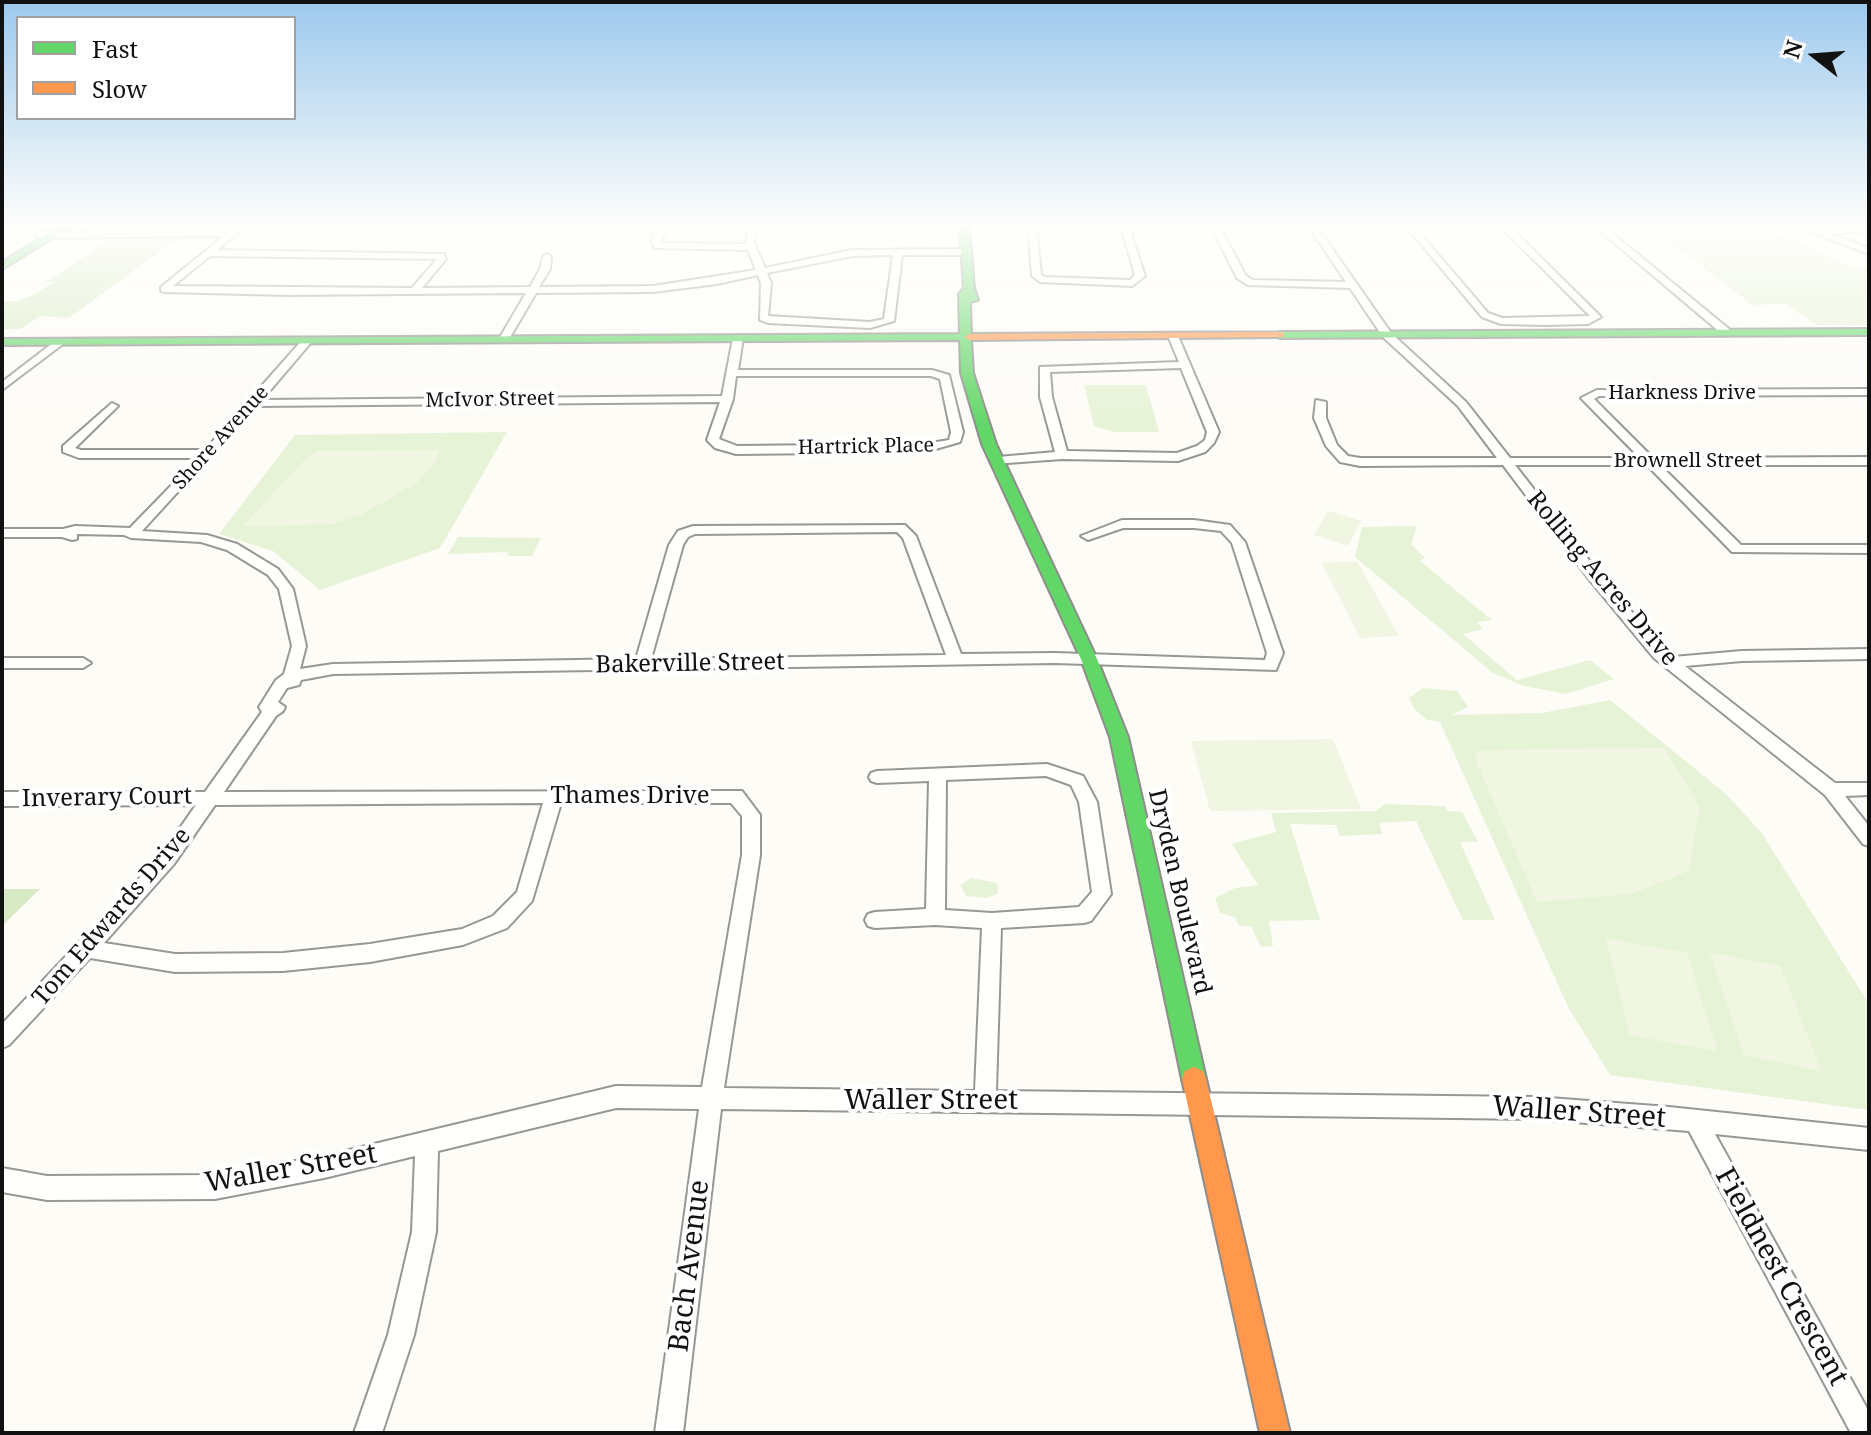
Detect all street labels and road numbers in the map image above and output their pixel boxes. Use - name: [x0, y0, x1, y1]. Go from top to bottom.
- street label: Shore Avenue: [168, 381, 274, 495]
- street label: Harkness Drive: [1608, 381, 1756, 405]
- street label: McIvor Street: [425, 387, 555, 413]
- street label: Hartrick Place: [798, 434, 934, 460]
- street label: Brownell Street: [1614, 449, 1762, 473]
- street label: Rolling Acres Drive: [1520, 486, 1684, 672]
- street label: Bakerville Street: [595, 648, 785, 680]
- street label: Inverary Court: [22, 782, 192, 814]
- street label: Thames Drive: [550, 782, 710, 810]
- street label: Dryden Boulevard: [1141, 786, 1217, 998]
- street label: Tom Edwards Drive: [27, 822, 197, 1012]
- street label: Waller Street: [844, 1084, 1018, 1118]
- street label: Waller Street: [1491, 1090, 1667, 1136]
- street label: Waller Street: [202, 1137, 380, 1201]
- street label: Fieldnest Crescent: [1707, 1162, 1855, 1392]
- street label: Bach Avenue: [663, 1178, 717, 1354]

